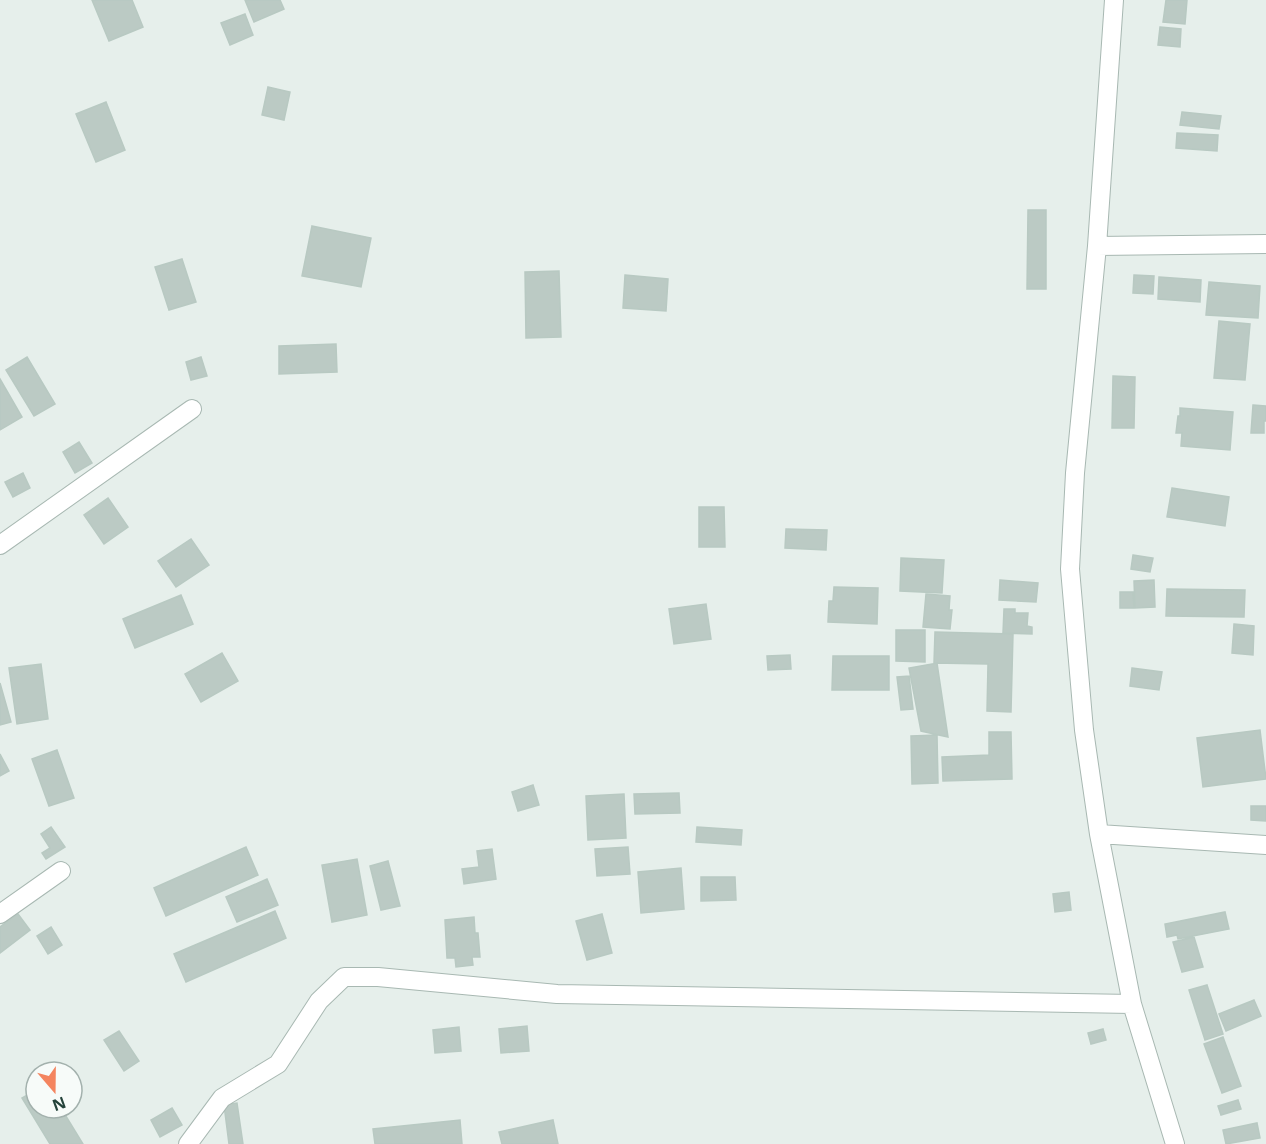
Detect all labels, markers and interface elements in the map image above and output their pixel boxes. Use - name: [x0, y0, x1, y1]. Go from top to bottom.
- north arrow: [24, 1060, 84, 1120]
- text: N: [49, 1092, 69, 1117]

